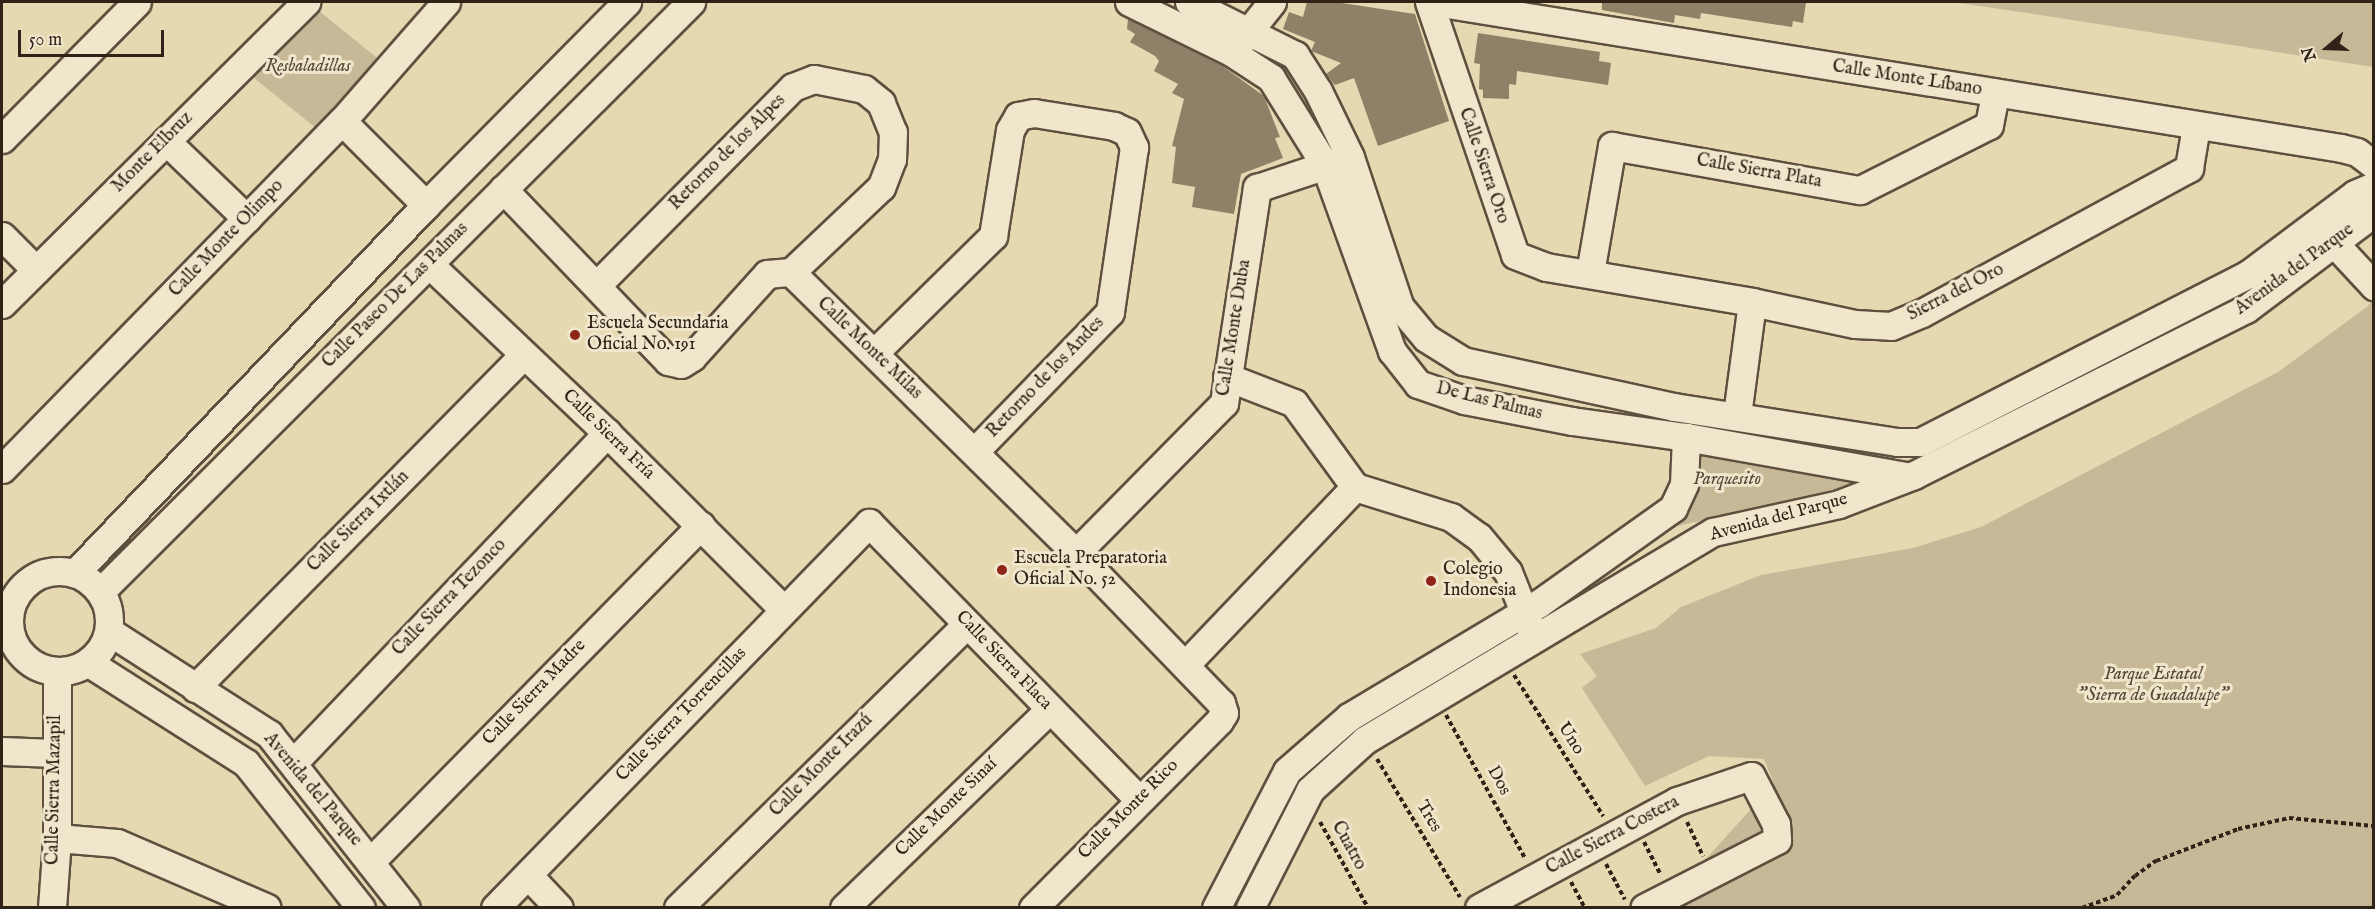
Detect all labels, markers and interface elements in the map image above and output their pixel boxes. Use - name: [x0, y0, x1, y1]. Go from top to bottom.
- scale bar: [21, 18, 166, 56]
- north arrow: [2297, 18, 2357, 78]
- text: 50 m: [29, 29, 62, 52]
- text: N: [2298, 44, 2322, 64]
- park label: Resbaladillas: [265, 56, 351, 78]
- street label: Calle Monte Líbano: [1831, 57, 1983, 101]
- street label: Retorno de los Alpes: [665, 90, 791, 216]
- street label: Calle Sierra Oro: [1453, 105, 1513, 227]
- street label: Monte Elbruz: [108, 108, 198, 198]
- street label: Calle Sierra Plata: [1695, 150, 1823, 194]
- street label: Calle Monte Olimpo: [165, 176, 289, 302]
- street label: Calle Paseo De Las Palmas: [319, 219, 473, 373]
- street label: Avenida del Parque: [2231, 220, 2359, 320]
- street label: Calle Monte Duba: [1214, 258, 1256, 398]
- street label: Sierra del Oro: [1904, 260, 2008, 326]
- street label: Calle Monte Milas: [812, 293, 926, 405]
- street label: Retorno de los Andes: [983, 313, 1109, 443]
- place label: Escuela Secundaria Oficial No. 191: [587, 314, 728, 356]
- marker: Escuela Secundaria Oficial No. 191: [568, 328, 582, 342]
- street label: De Las Palmas: [1434, 378, 1544, 426]
- street label: Calle Sierra Fría: [557, 385, 659, 485]
- street label: Calle Sierra Ixtlán: [304, 467, 414, 577]
- park label: Parquesito: [1693, 469, 1761, 491]
- street label: Avenida del Parque: [1708, 489, 1850, 547]
- street label: Calle Sierra Tezonco: [389, 535, 511, 661]
- place label: Escuela Preparatoria Oficial No. 52: [1014, 549, 1167, 592]
- place label: Colegio Indonesia: [1443, 560, 1516, 602]
- marker: Escuela Preparatoria Oficial No. 52: [995, 563, 1009, 577]
- marker: Colegio Indonesia: [1424, 574, 1438, 588]
- street label: Calle Sierra Flaca: [950, 607, 1056, 715]
- street label: Calle Sierra Madre: [479, 636, 591, 750]
- street label: Calle Sierra Torrencillas: [612, 643, 752, 787]
- park label: Parque Estatal "Sierra de Guadalupe": [2078, 665, 2228, 708]
- street label: Calle Monte Irazú: [766, 710, 878, 822]
- street label: Calle Sierra Mazapil: [43, 715, 67, 865]
- street label: Uno: [1552, 719, 1588, 759]
- street label: Avenida del Parque: [258, 729, 366, 851]
- street label: Calle Monte Sinaí: [892, 754, 1002, 862]
- street label: Calle Monte Rico: [1074, 755, 1184, 865]
- street label: Dos: [1481, 762, 1515, 800]
- street label: Calle Sierra Costera: [1543, 792, 1683, 880]
- street label: Tres: [1410, 797, 1446, 837]
- street label: Cuatro: [1326, 818, 1370, 874]

